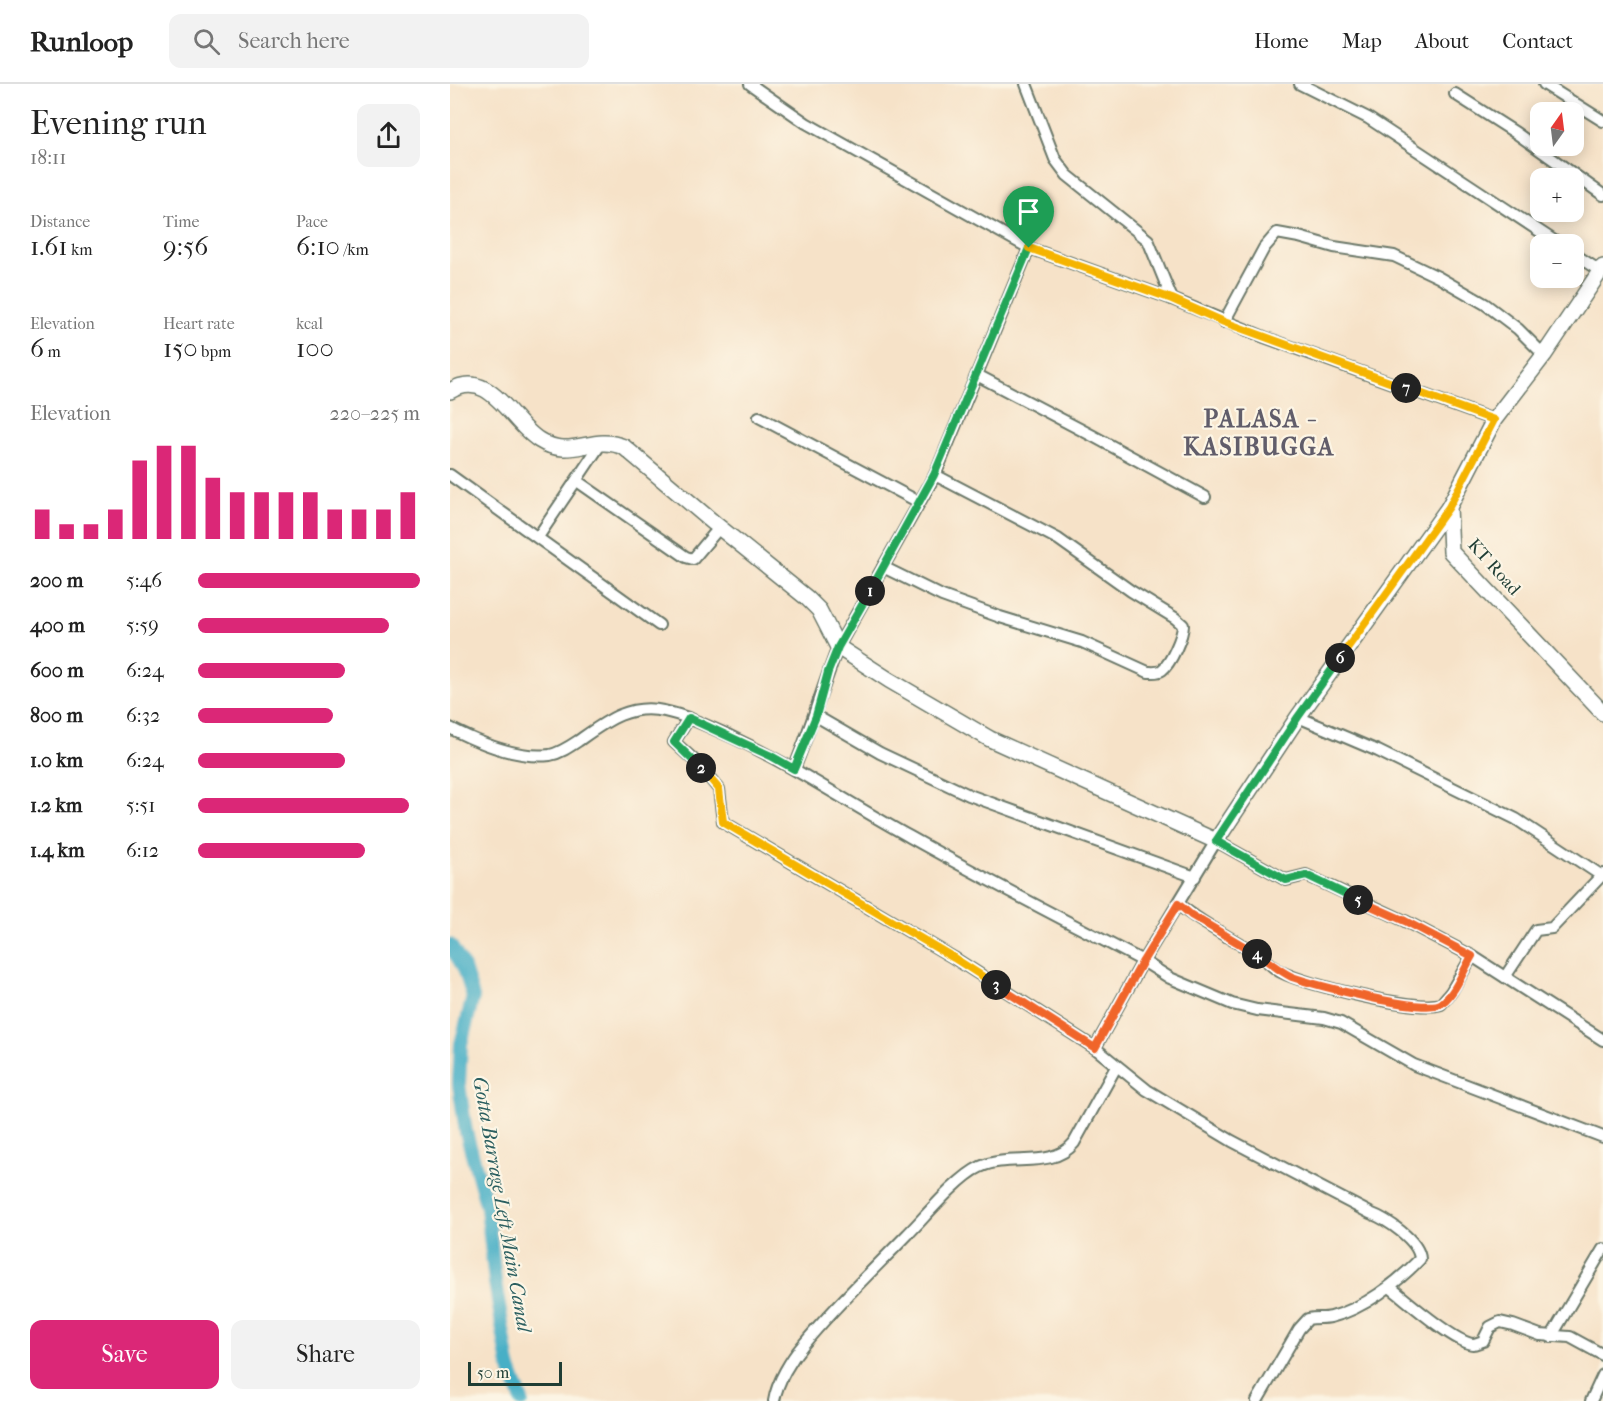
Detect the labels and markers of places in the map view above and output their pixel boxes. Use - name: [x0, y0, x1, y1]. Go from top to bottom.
- pin: [1003, 186, 1054, 248]
- pin: 7: [1391, 373, 1421, 403]
- pin: 1: [855, 576, 885, 606]
- pin: 6: [1325, 643, 1355, 673]
- pin: 2: [686, 753, 716, 783]
- pin: 5: [1343, 885, 1373, 915]
- pin: 4: [1242, 939, 1272, 969]
- pin: 3: [981, 970, 1011, 1000]

